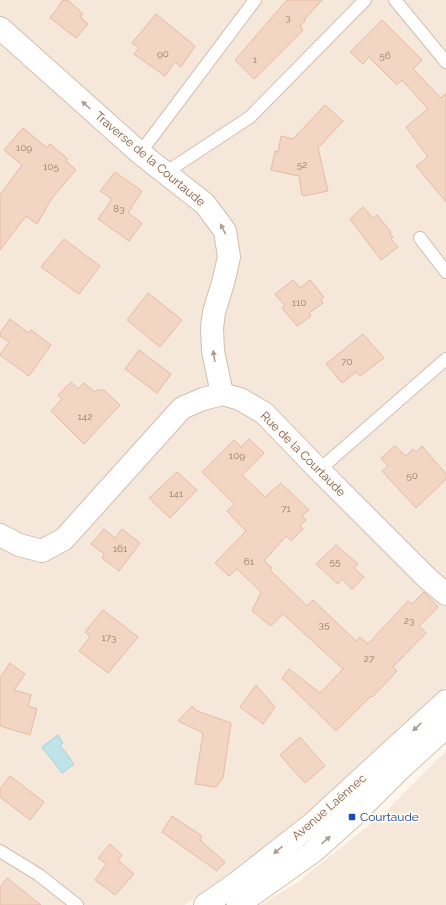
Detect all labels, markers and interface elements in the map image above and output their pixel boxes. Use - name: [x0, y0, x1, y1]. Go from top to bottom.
- house number: 3: [285, 12, 291, 23]
- house number: 90: [157, 48, 169, 59]
- house number: 56: [379, 50, 391, 61]
- house number: 1: [253, 54, 258, 65]
- one-way arrow: [80, 101, 91, 110]
- street label: Traverse de la Courtaude: [92, 109, 208, 209]
- house number: 109: [16, 142, 32, 153]
- house number: 52: [297, 159, 307, 170]
- house number: 105: [43, 161, 59, 172]
- house number: 83: [113, 203, 125, 214]
- one-way arrow: [220, 223, 226, 235]
- house number: 110: [292, 297, 306, 308]
- one-way arrow: [211, 350, 217, 362]
- house number: 70: [341, 356, 353, 367]
- street label: Rue de la Courtaude: [258, 409, 348, 499]
- house number: 142: [78, 411, 92, 422]
- house number: 109: [229, 450, 245, 461]
- house number: 50: [406, 470, 418, 481]
- house number: 141: [169, 488, 184, 499]
- house number: 71: [281, 503, 292, 514]
- house number: 161: [113, 543, 128, 554]
- house number: 61: [244, 556, 255, 567]
- house number: 55: [330, 556, 341, 567]
- house number: 23: [404, 615, 414, 626]
- house number: 35: [319, 619, 330, 630]
- house number: 173: [102, 632, 116, 643]
- house number: 27: [364, 653, 375, 664]
- one-way arrow: [412, 722, 422, 732]
- street label: Avenue Laënnec: [289, 771, 369, 843]
- place label: Courtaude: [360, 810, 419, 824]
- marker: Courtaude: [347, 812, 357, 822]
- one-way arrow: [320, 836, 331, 845]
- one-way arrow: [273, 846, 284, 855]

